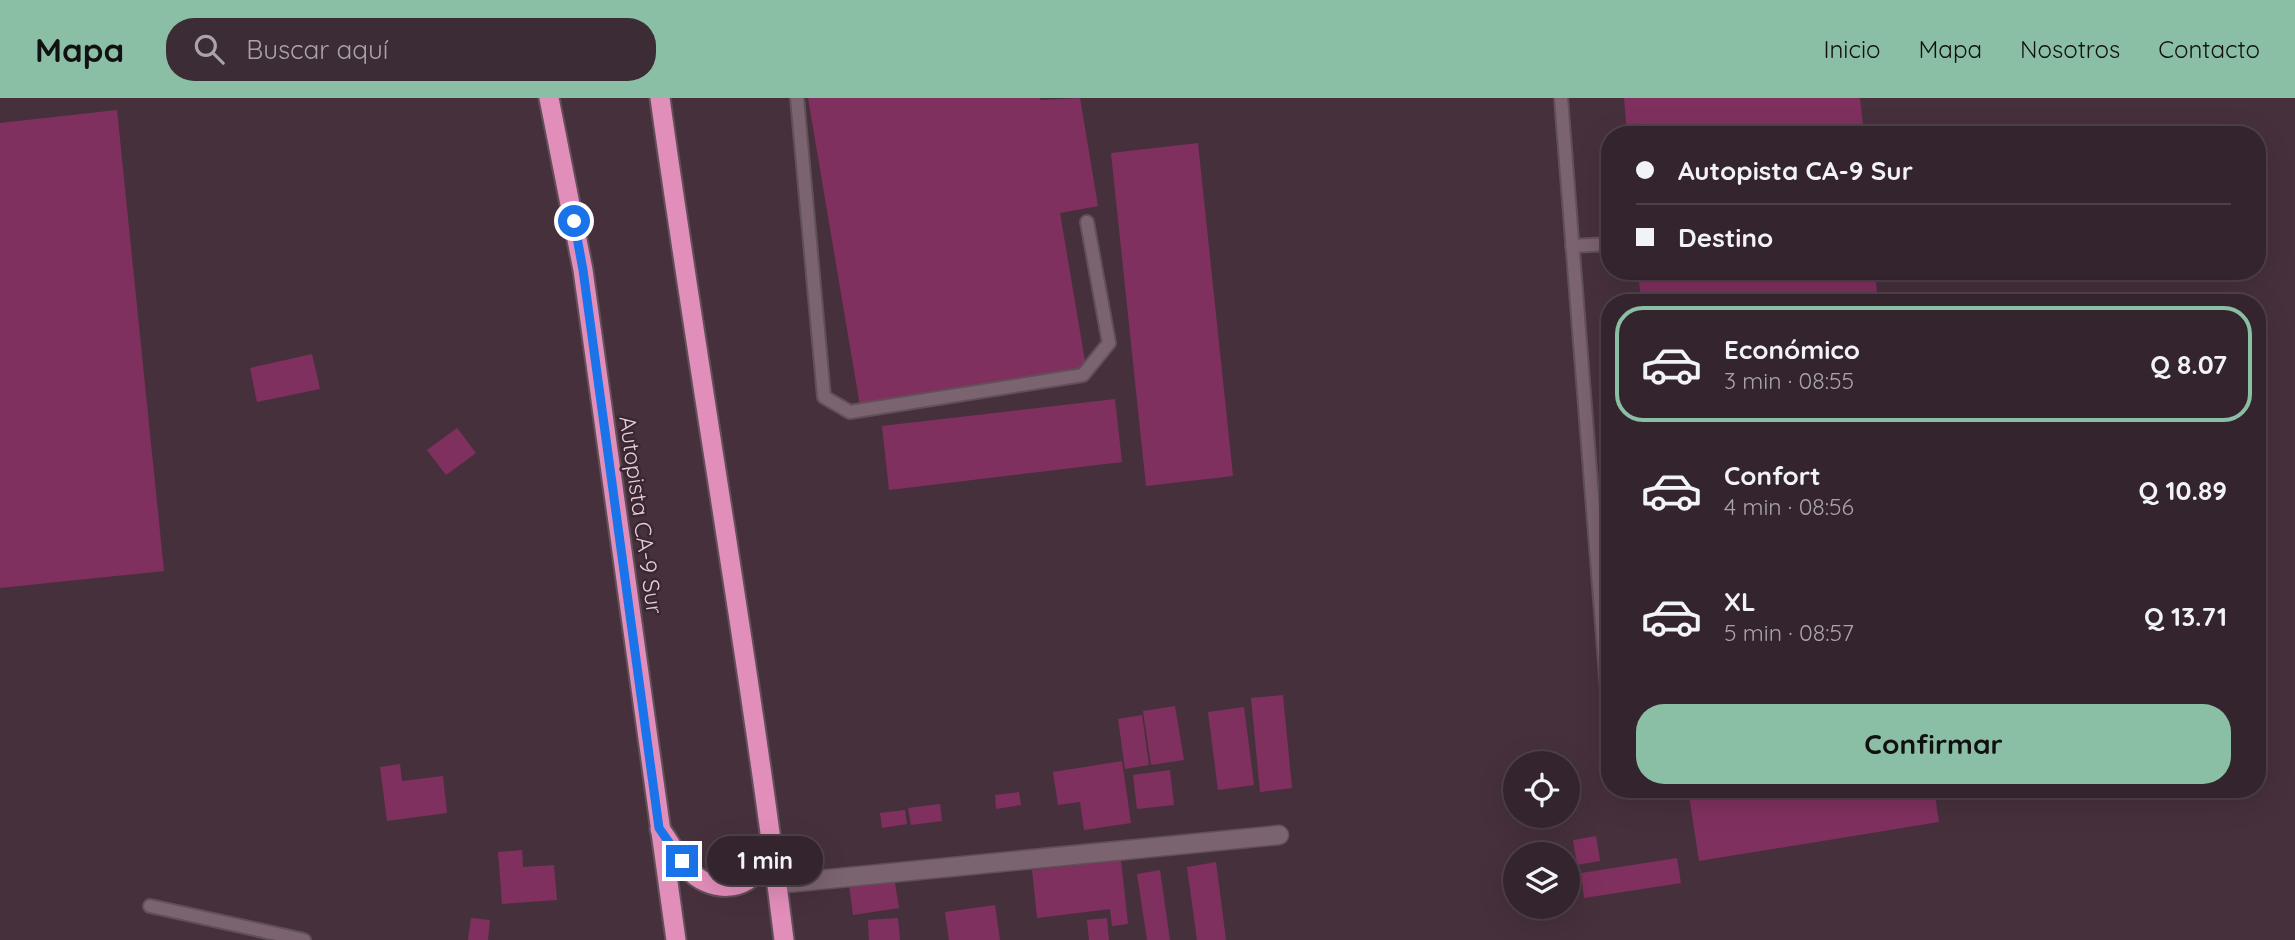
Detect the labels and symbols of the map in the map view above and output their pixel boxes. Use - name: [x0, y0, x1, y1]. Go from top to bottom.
- route start: [558, 205, 590, 237]
- street label: Autopista CA-9 Sur: [613, 414, 670, 616]
- callout: 1 min: [706, 836, 822, 886]
- route end: [666, 845, 698, 877]

